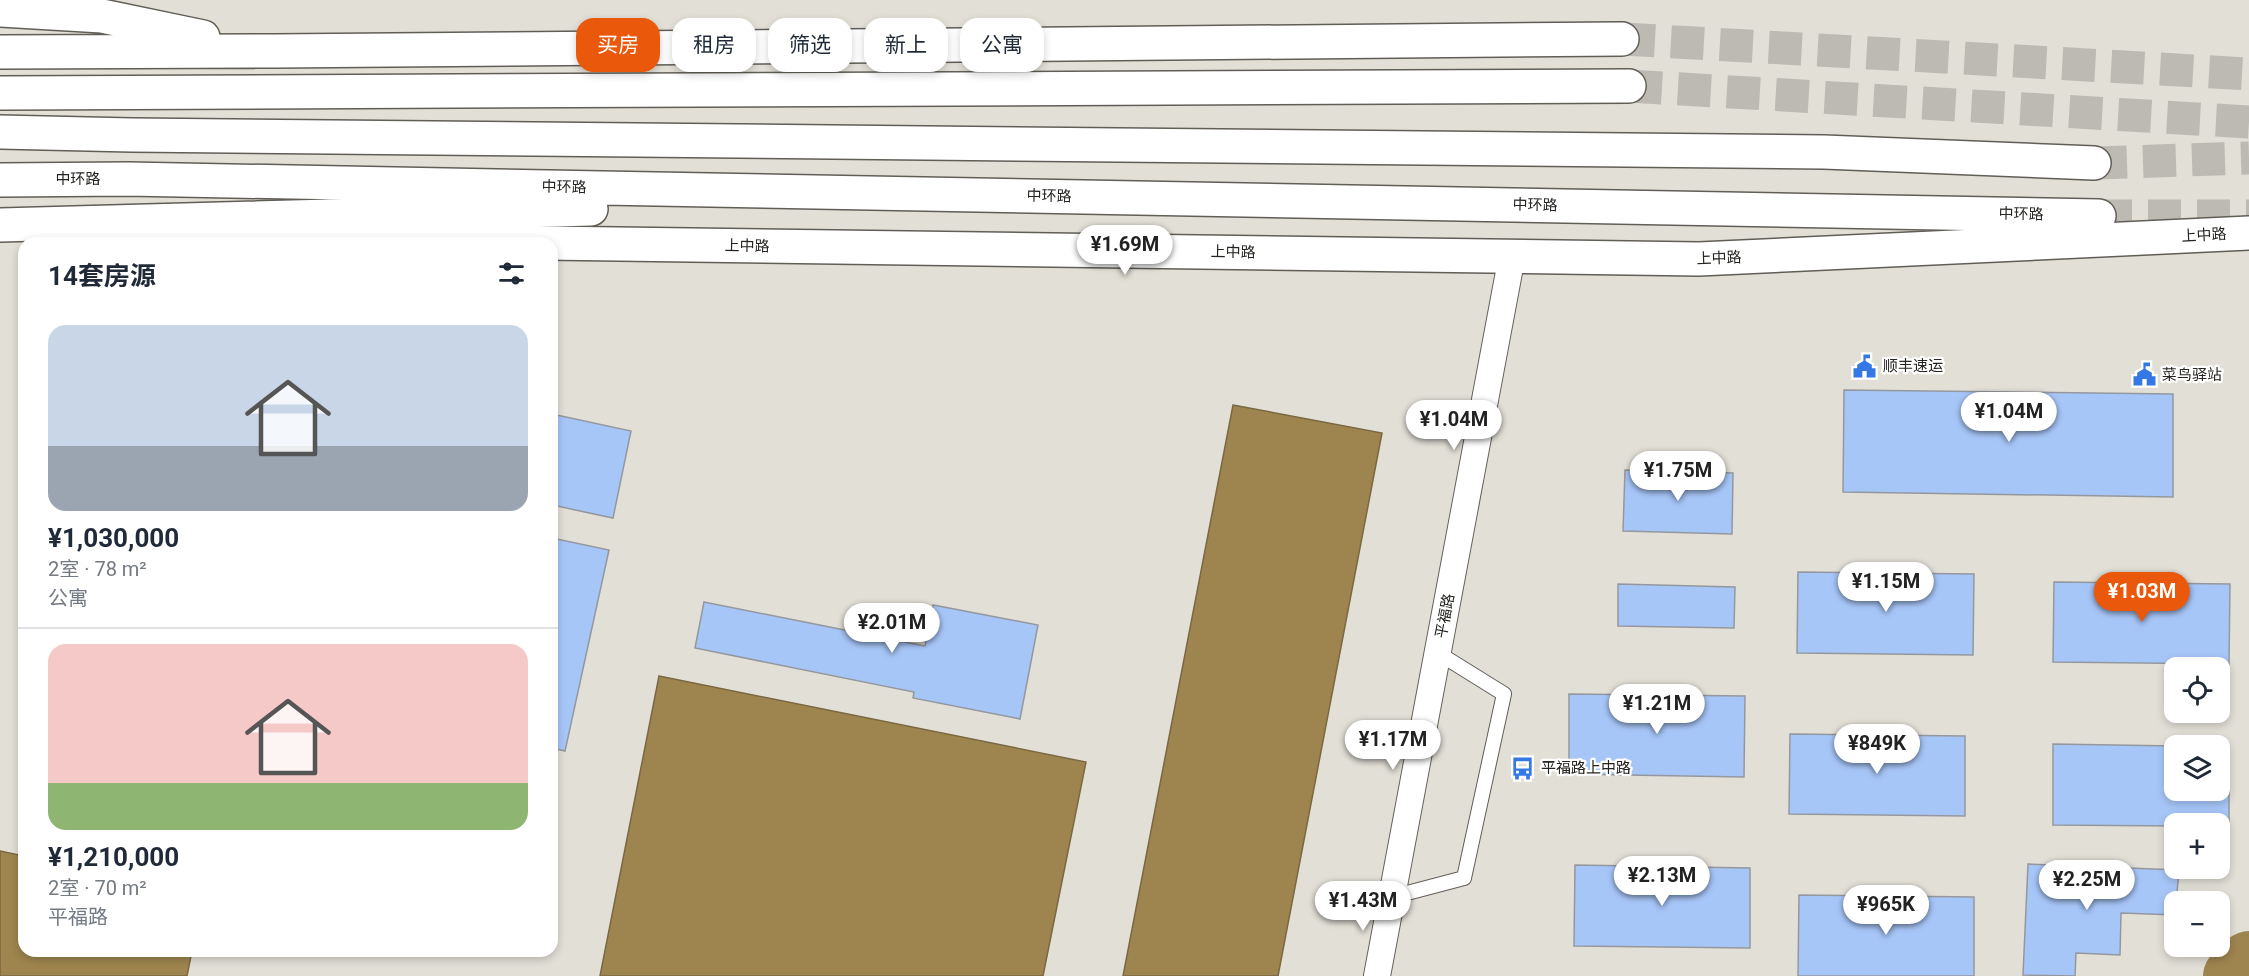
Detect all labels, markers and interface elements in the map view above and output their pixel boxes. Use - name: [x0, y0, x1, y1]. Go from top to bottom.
- chip: 买房: [576, 18, 660, 72]
- chip: 租房: [672, 18, 756, 72]
- chip: 筛选: [768, 18, 852, 72]
- chip: 新上: [864, 18, 948, 72]
- chip: 公寓: [960, 18, 1044, 72]
- street label: 中环路: [55, 170, 101, 188]
- street label: 中环路: [541, 178, 587, 196]
- street label: 中环路: [1026, 187, 1072, 205]
- street label: 中环路: [1512, 196, 1558, 214]
- street label: 中环路: [1998, 205, 2044, 223]
- pin: ¥1.69M: [1076, 225, 1174, 276]
- street label: 上中路: [2181, 225, 2227, 245]
- text: ¥1.69M: [1091, 232, 1159, 256]
- street label: 上中路: [724, 237, 770, 255]
- street label: 上中路: [1210, 243, 1256, 261]
- street label: 上中路: [1696, 248, 1742, 268]
- icon: filters: [495, 257, 528, 290]
- text: 14套房源: [48, 261, 156, 291]
- public building icon: 顺丰速运: [1852, 353, 1878, 379]
- place label: 顺丰速运: [1883, 357, 1943, 375]
- public building icon: 菜鸟驿站: [2131, 362, 2157, 388]
- icon: home: [234, 364, 342, 472]
- place label: 菜鸟驿站: [2162, 366, 2222, 384]
- pin: ¥1.04M: [1960, 392, 2058, 443]
- text: ¥1.04M: [1975, 399, 2043, 423]
- pin: ¥1.04M: [1405, 400, 1503, 451]
- text: ¥1.04M: [1420, 407, 1488, 431]
- pin: ¥1.75M: [1629, 451, 1727, 502]
- text: ¥1.75M: [1644, 458, 1712, 482]
- text: ¥1,030,000: [48, 523, 179, 553]
- text: 2室 · 78 m²: [48, 557, 147, 581]
- pin: ¥1.15M: [1837, 562, 1935, 613]
- text: ¥1.15M: [1852, 569, 1920, 593]
- pin: ¥1.03M: [2093, 572, 2191, 623]
- text: ¥1.03M: [2108, 579, 2176, 603]
- text: 公寓: [48, 586, 88, 610]
- street label: 平福路: [1432, 592, 1458, 640]
- pin: ¥2.01M: [843, 603, 941, 654]
- text: ¥2.01M: [858, 610, 926, 634]
- map controls: [2164, 657, 2230, 957]
- button: locate: [2164, 657, 2230, 723]
- icon: home: [234, 683, 342, 791]
- pin: ¥1.21M: [1608, 684, 1706, 735]
- text: ¥1.21M: [1623, 691, 1691, 715]
- pin: ¥1.17M: [1344, 720, 1442, 771]
- pin: ¥849K: [1835, 724, 1919, 775]
- text: ¥1.17M: [1359, 727, 1427, 751]
- text: ¥849K: [1848, 731, 1906, 755]
- button: layers: [2164, 735, 2230, 801]
- bus stop icon: 平福路上中路: [1510, 755, 1536, 781]
- place label: 平福路上中路: [1541, 759, 1631, 777]
- button: +: [2164, 813, 2230, 879]
- text: ¥1,210,000: [48, 842, 179, 872]
- pin: ¥2.13M: [1613, 856, 1711, 907]
- pin: ¥2.25M: [2038, 860, 2136, 911]
- text: ¥2.13M: [1628, 863, 1696, 887]
- text: ¥2.25M: [2053, 867, 2121, 891]
- text: 2室 · 70 m²: [48, 876, 147, 900]
- pin: ¥1.43M: [1314, 881, 1412, 932]
- pin: ¥965K: [1844, 885, 1928, 936]
- text: ¥1.43M: [1329, 888, 1397, 912]
- button: −: [2164, 891, 2230, 957]
- text: ¥965K: [1857, 892, 1915, 916]
- text: 平福路: [48, 905, 108, 929]

